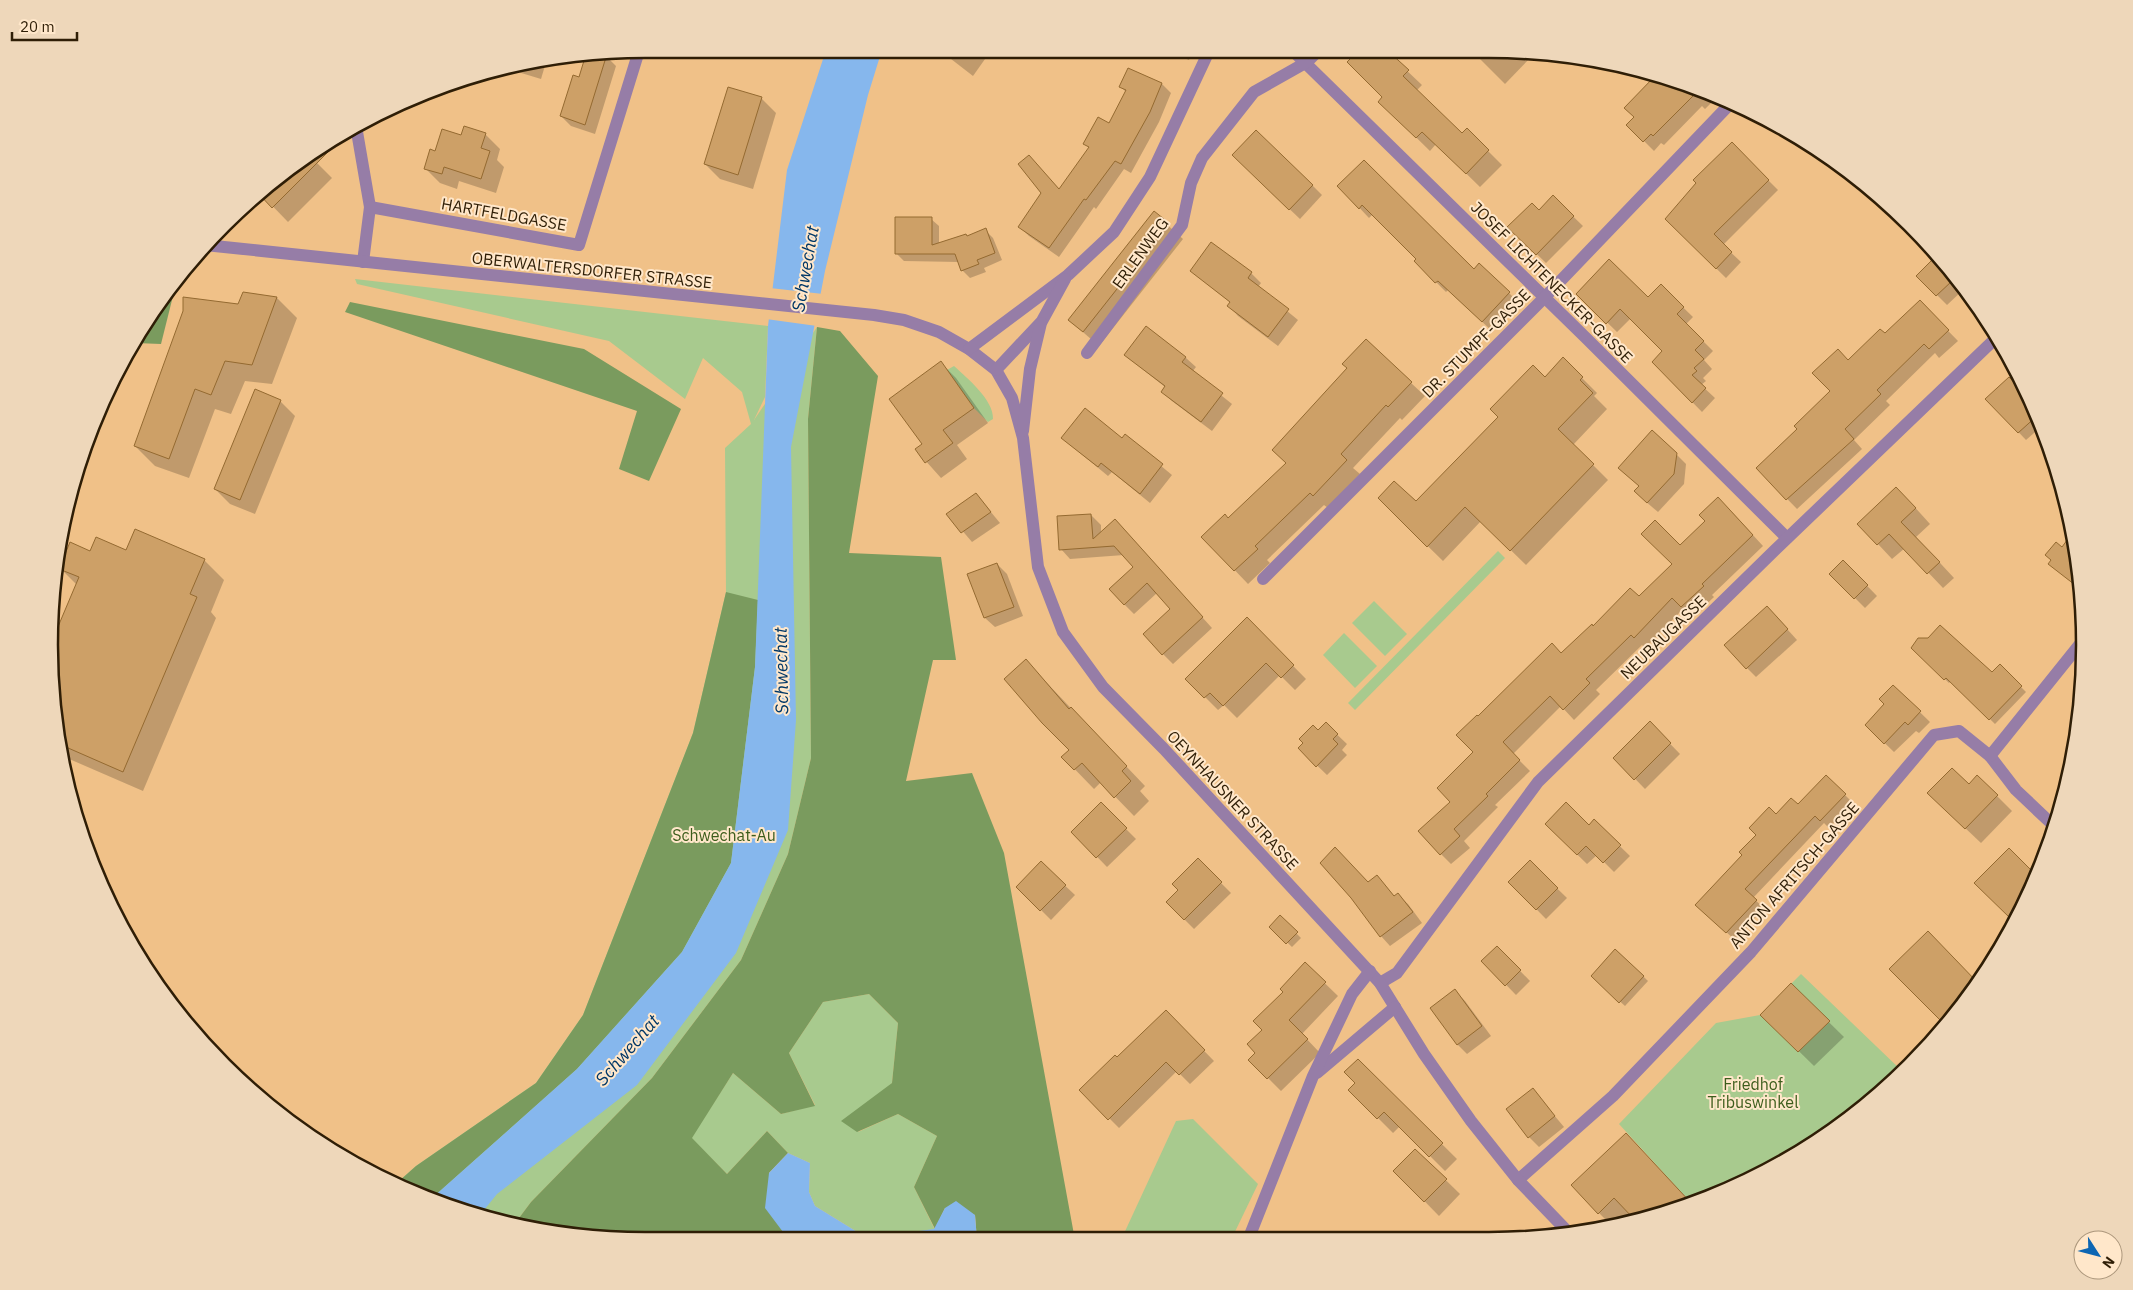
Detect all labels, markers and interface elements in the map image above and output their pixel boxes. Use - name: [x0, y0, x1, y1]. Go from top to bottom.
- scale bar: [12, 10, 78, 42]
- text: 20 m: [20, 17, 55, 36]
- street label: HARTFELDGASSE: [440, 193, 568, 235]
- street label: JOSEF LICHTENECKER-GASSE: [1467, 197, 1637, 367]
- street label: ERLENWEG: [1108, 214, 1172, 292]
- water label: Schwechat: [786, 223, 824, 314]
- street label: OBERWALTERSDORFER STRASSE: [471, 247, 713, 293]
- street label: DR. STUMPF-GASSE: [1417, 284, 1535, 402]
- street label: NEUBAUGASSE: [1616, 591, 1710, 683]
- water label: Schwechat: [769, 626, 793, 715]
- street label: OEYNHAUSNER STRASSE: [1163, 726, 1303, 874]
- street label: ANTON AFRITSCH-GASSE: [1725, 798, 1863, 952]
- park label: Schwechat-Au: [672, 825, 776, 845]
- water label: Schwechat: [590, 1009, 665, 1090]
- park label: Friedhof Tribuswinkel: [1708, 1074, 1799, 1112]
- north arrow: [2073, 1230, 2123, 1280]
- text: N: [2098, 1253, 2119, 1272]

